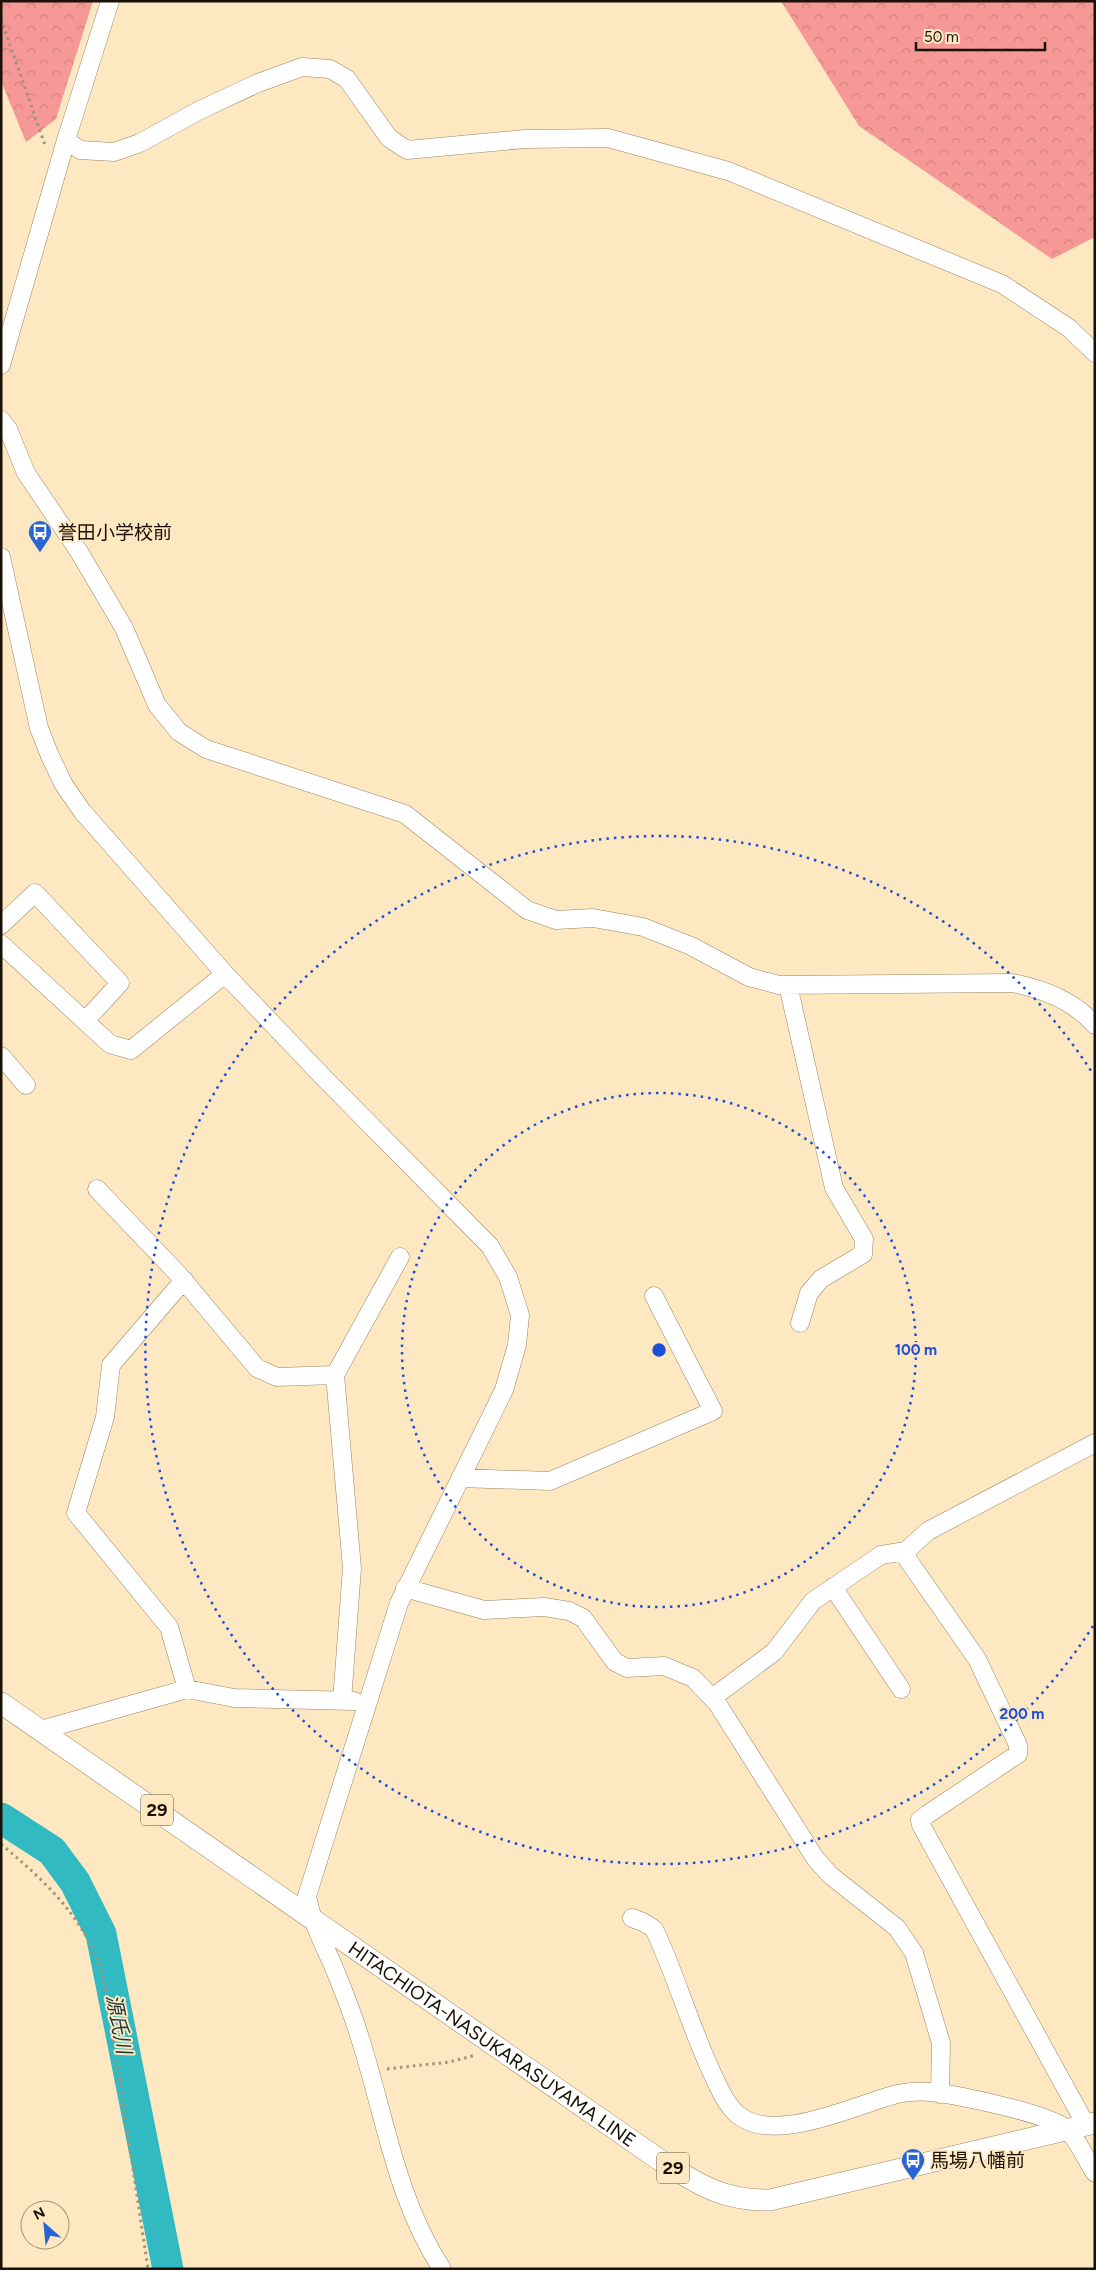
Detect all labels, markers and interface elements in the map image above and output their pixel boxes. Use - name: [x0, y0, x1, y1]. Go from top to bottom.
- scale bar: [916, 20, 1045, 52]
- text: 50 m: [924, 28, 959, 46]
- bus stop icon: 誉田小学校前: [27, 519, 53, 553]
- place label: 誉田小学校前: [58, 521, 172, 544]
- centre of rings: [650, 1341, 668, 1359]
- text: 100 m: [895, 1341, 937, 1359]
- text: 200 m: [1000, 1705, 1044, 1723]
- road number: 29: [141, 1794, 173, 1826]
- street label: HITACHIOTA-NASUKARASUYAMA LINE: [344, 1937, 640, 2152]
- water label: 源氏川: [101, 1992, 137, 2058]
- bus stop icon: 馬場八幡前: [900, 2147, 926, 2181]
- place label: 馬場八幡前: [930, 2149, 1025, 2172]
- road number: 29: [657, 2152, 689, 2184]
- north arrow: [20, 2200, 70, 2250]
- text: N: [31, 2204, 48, 2224]

